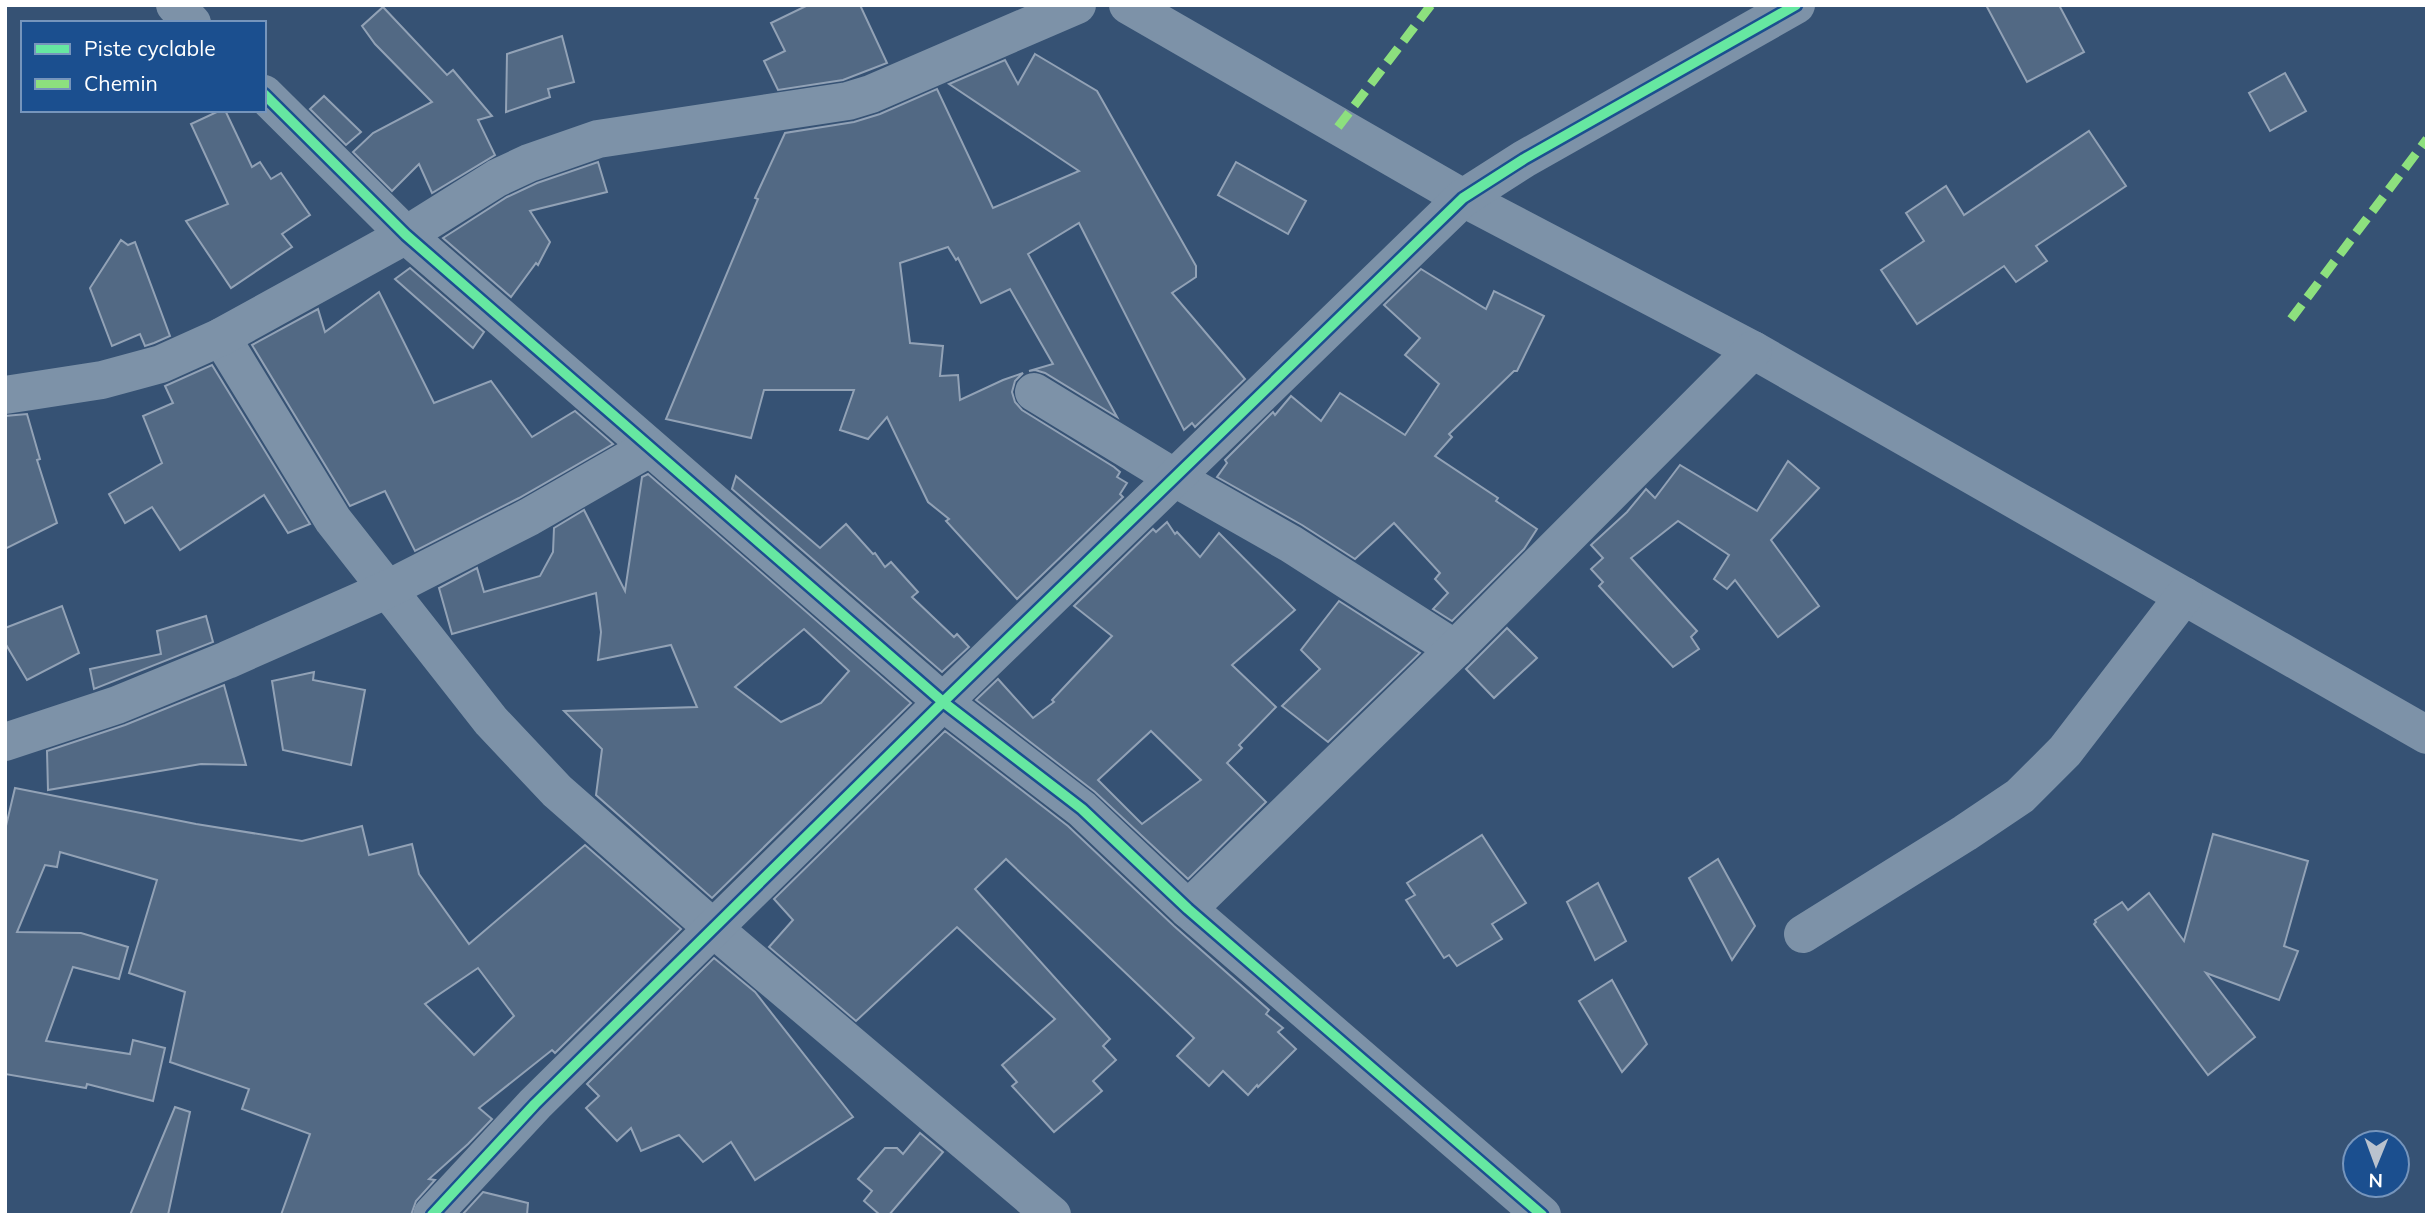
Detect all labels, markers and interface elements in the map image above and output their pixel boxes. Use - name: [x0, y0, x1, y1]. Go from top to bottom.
- legend: [21, 21, 266, 112]
- text: Piste cyclable: [84, 35, 216, 61]
- text: Chemin: [84, 70, 158, 96]
- north arrow: [2341, 1129, 2411, 1199]
- text: N: [2368, 1169, 2383, 1193]

